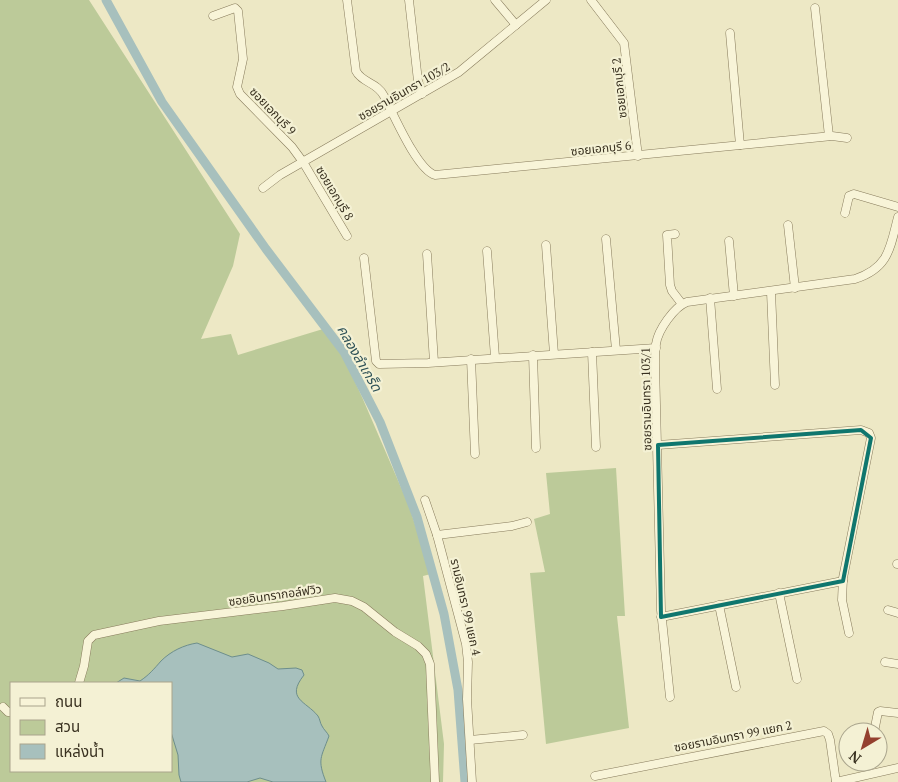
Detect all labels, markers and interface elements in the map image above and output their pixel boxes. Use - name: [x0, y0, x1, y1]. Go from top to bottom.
- street label: ซอยเอกบุรี 2: [608, 57, 630, 119]
- street label: ซอยรามอินทรา 103/2: [355, 59, 453, 123]
- street label: ซอยเอกบุรี 9: [247, 84, 299, 138]
- street label: ซอยเอกบุรี 6: [570, 137, 633, 159]
- street label: ซอยเอกบุรี 8: [313, 163, 357, 223]
- water label: คลองลำเกร็ด: [333, 321, 387, 395]
- street label: ซอยรามอินทรา 103/1: [638, 347, 654, 451]
- street label: รามอินทรา 99 แยก 4: [448, 557, 485, 658]
- street label: ซอยอินทรากอล์ฟวิว: [227, 581, 323, 609]
- legend: [10, 682, 172, 772]
- text: ถนน: [55, 691, 82, 711]
- text: สวน: [55, 716, 80, 736]
- street label: ซอยรามอินทรา 99 แยก 2: [673, 717, 793, 755]
- north arrow: [838, 722, 888, 772]
- text: แหล่งน้ำ: [55, 741, 104, 761]
- text: N: [844, 747, 865, 768]

